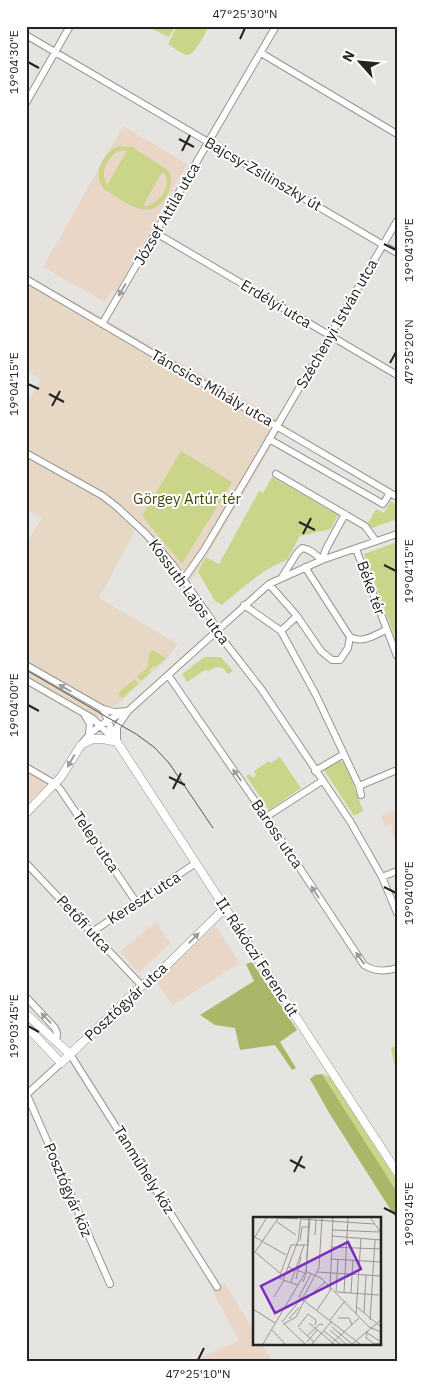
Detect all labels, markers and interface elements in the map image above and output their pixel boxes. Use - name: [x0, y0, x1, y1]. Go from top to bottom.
- text: 47°25'30"N: [212, 6, 278, 21]
- text: 19°04'30"E: [6, 30, 21, 94]
- north arrow: [336, 38, 386, 88]
- text: N: [338, 47, 359, 65]
- street label: Bajcsy-Zsilinszky út: [201, 132, 325, 215]
- street label: József Attila utca: [129, 159, 204, 269]
- text: 19°04'30"E: [401, 218, 416, 282]
- street label: Széchenyi István utca: [292, 256, 381, 392]
- street label: Erdélyi utca: [237, 275, 315, 332]
- one-way arrow: [118, 284, 127, 297]
- text: 47°25'20"N: [401, 319, 416, 385]
- street label: Táncsics Mihály utca: [148, 345, 277, 430]
- text: 19°04'15"E: [6, 352, 21, 416]
- park label: Görgey Artúr tér: [133, 489, 241, 508]
- street label: Kossuth Lajos utca: [145, 535, 234, 648]
- text: 19°04'15"E: [401, 539, 416, 603]
- street label: Béke tér: [353, 558, 390, 618]
- text: 19°04'00"E: [6, 673, 21, 737]
- one-way arrow: [58, 683, 71, 692]
- one-way arrow: [67, 754, 75, 768]
- one-way arrow: [232, 768, 242, 782]
- street label: Baross utca: [247, 796, 307, 872]
- street label: Telep utca: [69, 808, 124, 876]
- text: 19°04'00"E: [401, 861, 416, 925]
- street label: Kereszt utca: [104, 867, 184, 928]
- one-way arrow: [311, 886, 320, 899]
- street label: Petőfi utca: [53, 891, 116, 956]
- street label: II. Rákóczi Ferenc út: [212, 894, 303, 1020]
- one-way arrow: [188, 932, 200, 944]
- one-way arrow: [355, 951, 365, 965]
- street label: Posztógyár utca: [80, 958, 171, 1045]
- text: 19°03'45"E: [6, 994, 21, 1058]
- one-way arrow: [40, 1012, 52, 1024]
- street label: Tanműhely köz: [110, 1122, 179, 1217]
- street label: Posztógyár köz: [40, 1140, 97, 1240]
- text: 19°03'45"E: [401, 1182, 416, 1246]
- inset map: [253, 1217, 380, 1344]
- text: 47°25'10"N: [165, 1366, 231, 1381]

